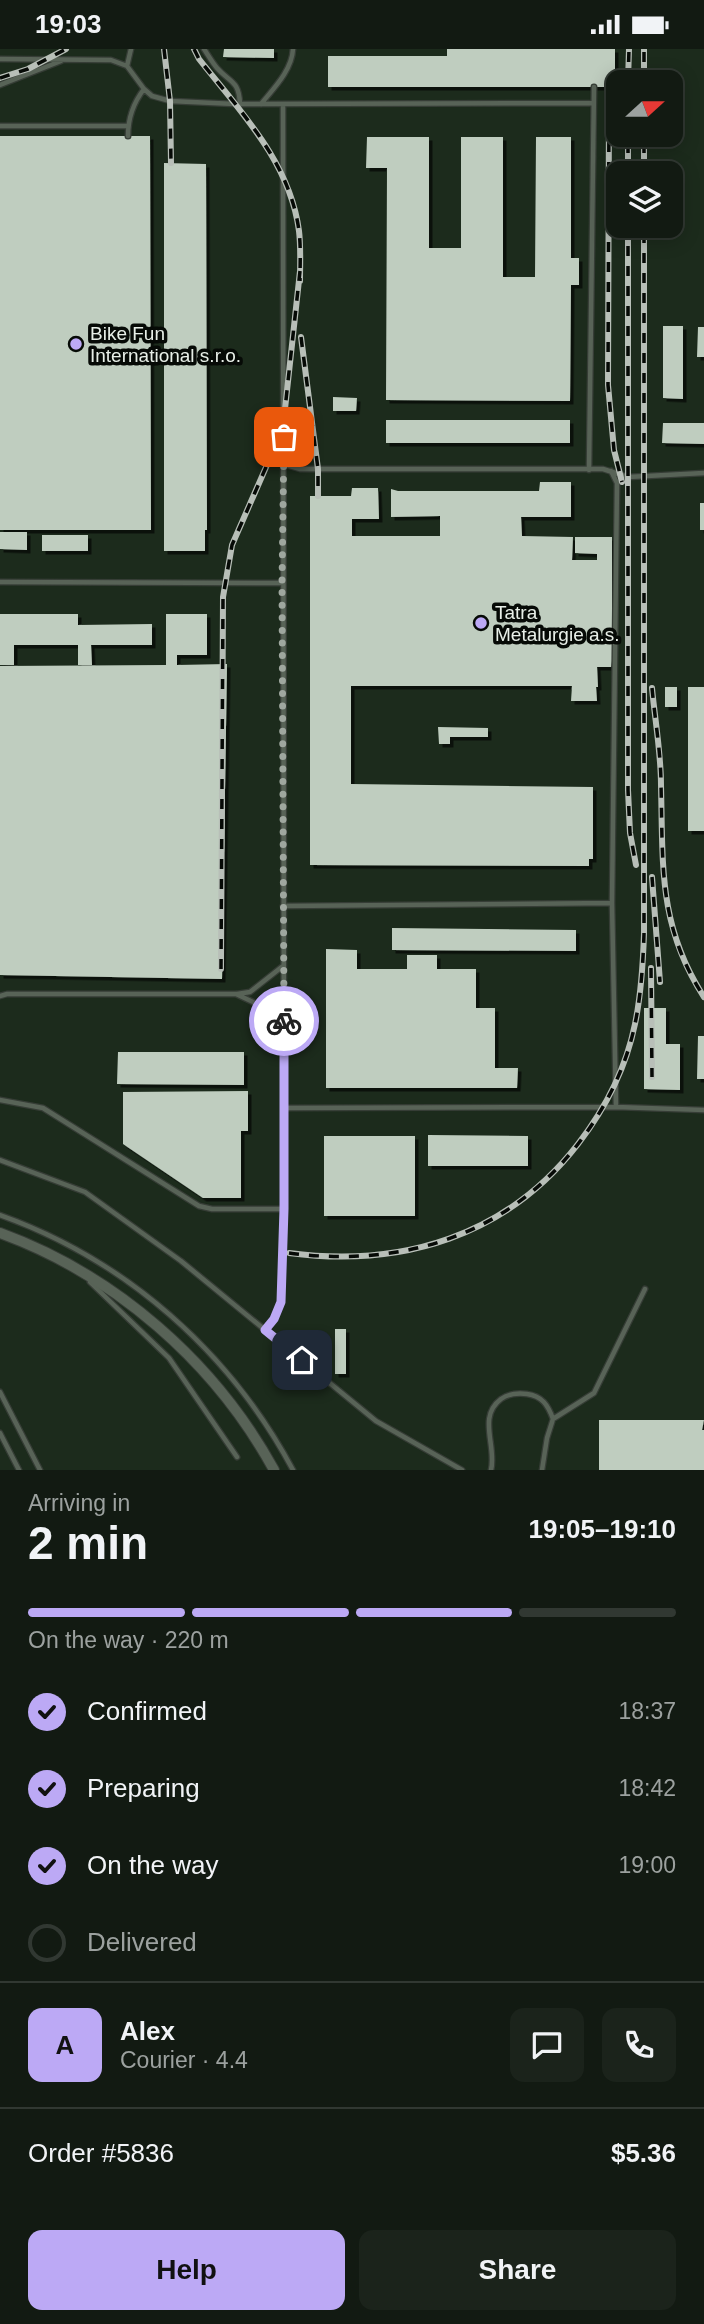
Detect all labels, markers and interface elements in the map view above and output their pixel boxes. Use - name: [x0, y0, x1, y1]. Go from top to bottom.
- text: 19:03: [35, 9, 102, 39]
- north arrow: [606, 70, 682, 147]
- map controls: [606, 70, 683, 238]
- button: layers: [606, 161, 683, 238]
- place label: Bike Fun International s.r.o.: [90, 323, 241, 366]
- marker: Bike Fun International s.r.o.: [68, 336, 84, 352]
- pin: [254, 407, 314, 467]
- icon: bag: [265, 418, 303, 456]
- place label: Tatra Metalurgie a.s.: [495, 602, 620, 645]
- marker: Tatra Metalurgie a.s.: [473, 615, 489, 631]
- courier: [249, 986, 319, 1056]
- icon: bike: [265, 1002, 303, 1040]
- pin: [272, 1330, 332, 1390]
- icon: home: [283, 1341, 321, 1379]
- text: Arriving in: [28, 1490, 130, 1516]
- text: 19:05–19:10: [529, 1514, 676, 1544]
- text: 2 min: [28, 1517, 148, 1569]
- text: On the way · 220 m: [28, 1627, 229, 1653]
- icon: check: [28, 1693, 66, 1731]
- text: Confirmed: [87, 1696, 207, 1726]
- text: 18:37: [618, 1698, 676, 1724]
- icon: check: [28, 1770, 66, 1808]
- text: Preparing: [87, 1773, 200, 1803]
- text: 18:42: [618, 1775, 676, 1801]
- icon: check: [28, 1847, 66, 1885]
- text: On the way: [87, 1850, 219, 1880]
- text: 19:00: [618, 1852, 676, 1878]
- text: Delivered: [87, 1927, 197, 1957]
- button: chat: [510, 2008, 584, 2082]
- button: phone: [602, 2008, 676, 2082]
- text: Alex: [120, 2016, 175, 2046]
- text: A: [56, 2030, 74, 2060]
- text: Courier · 4.4: [120, 2047, 248, 2073]
- text: Order #5836: [28, 2138, 174, 2168]
- text: $5.36: [611, 2138, 676, 2168]
- button: Help: [28, 2230, 345, 2310]
- button: Share: [359, 2230, 676, 2310]

